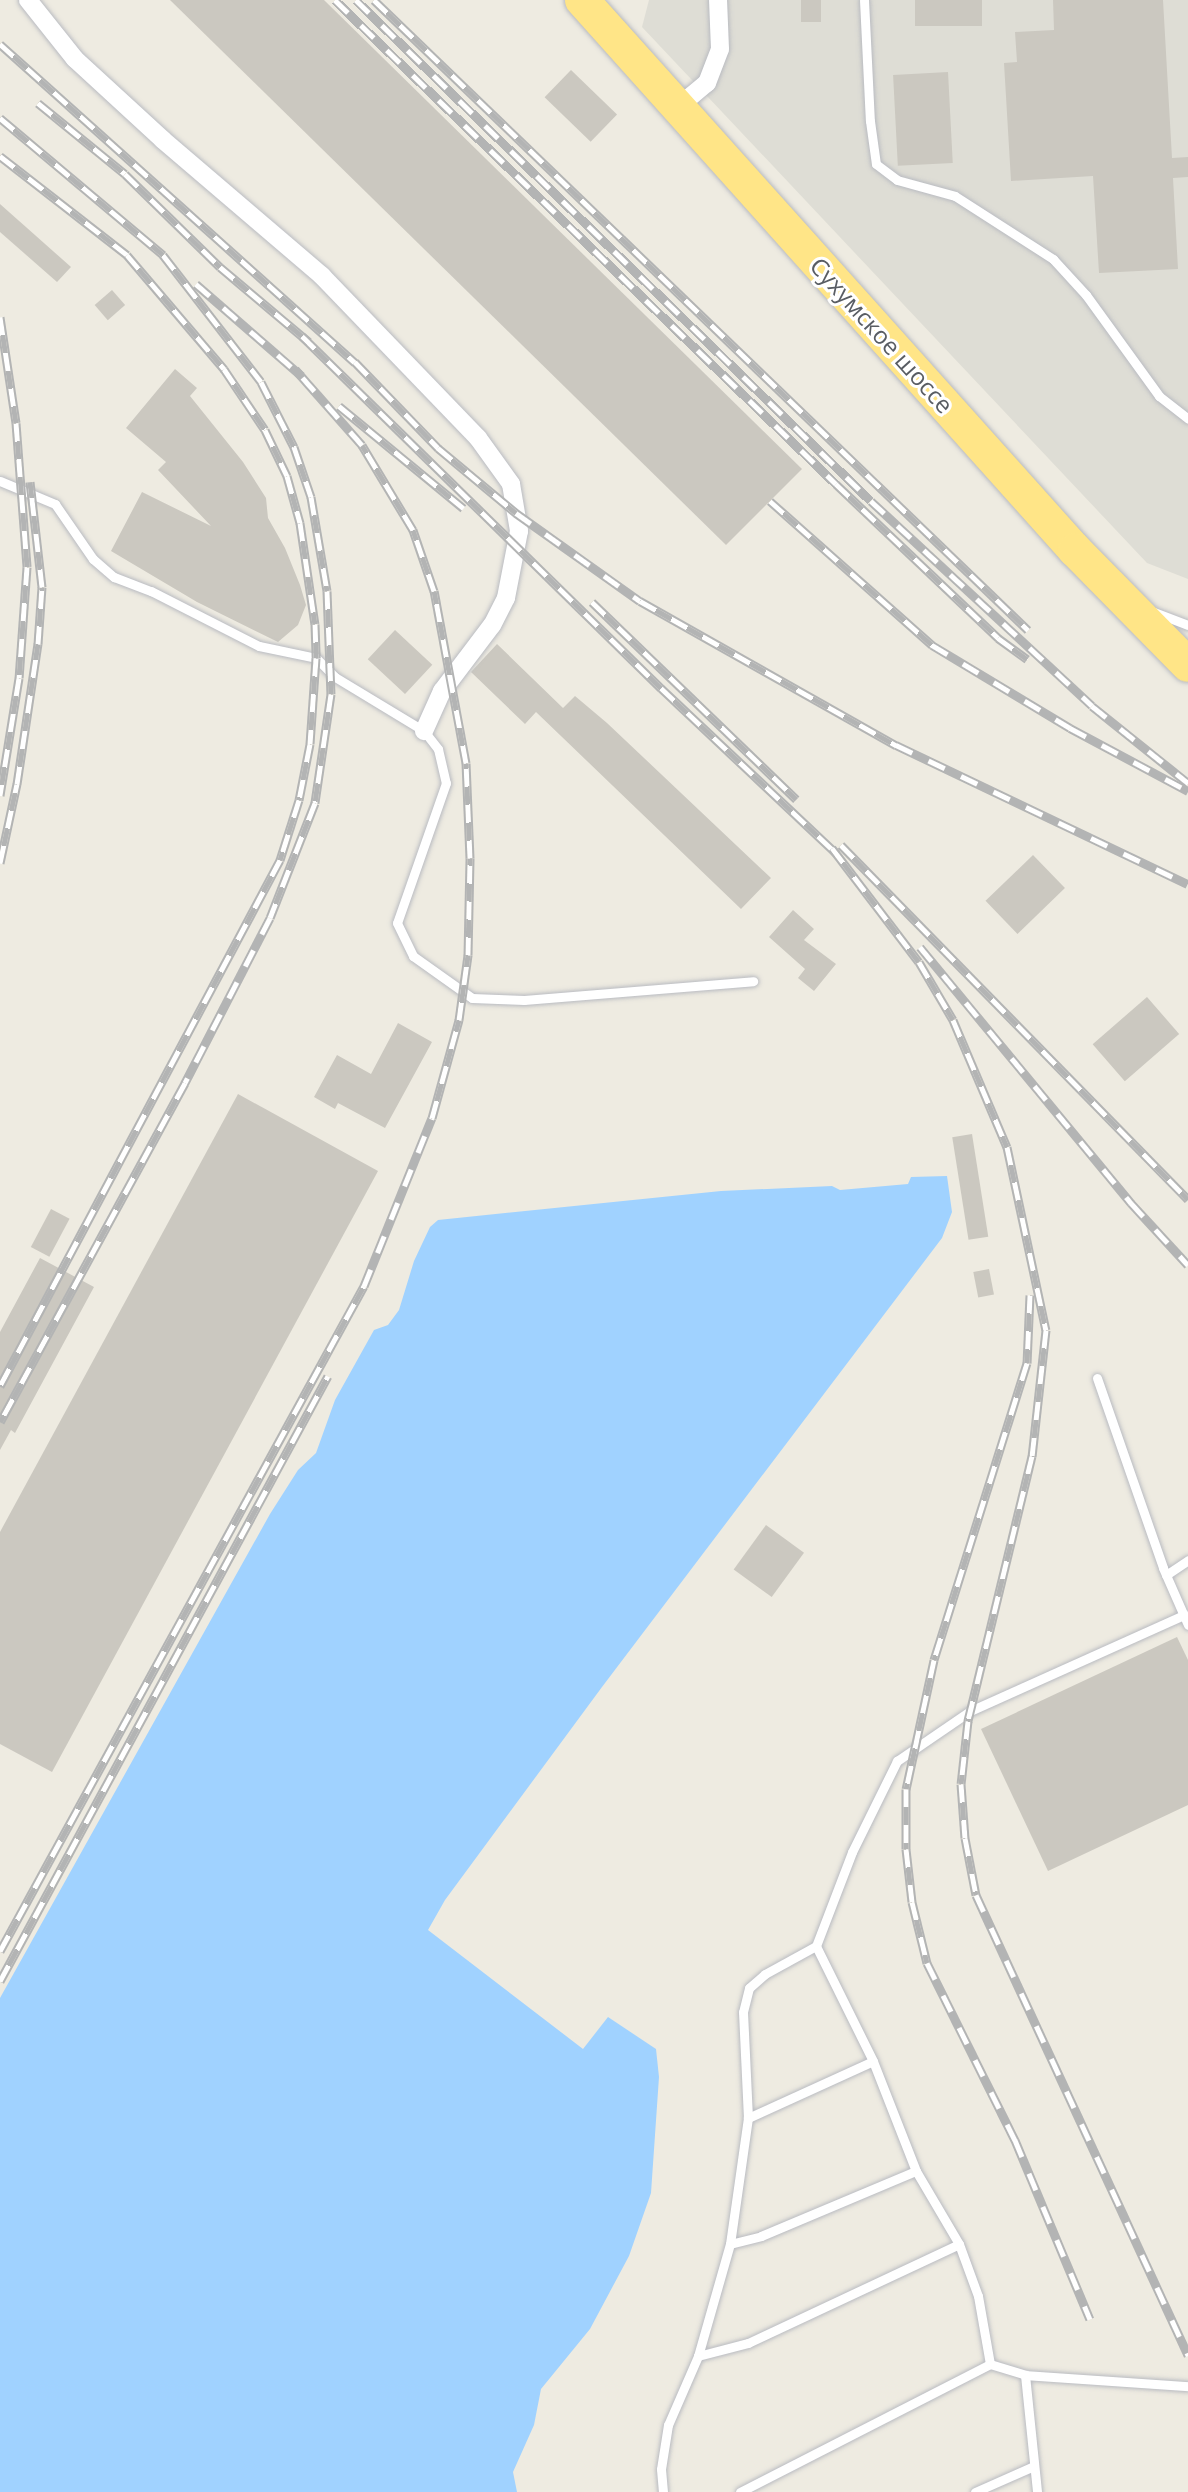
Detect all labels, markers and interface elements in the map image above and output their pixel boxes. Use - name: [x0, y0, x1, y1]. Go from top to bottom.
- street label: Сухумское шоссе: [805, 251, 959, 419]

